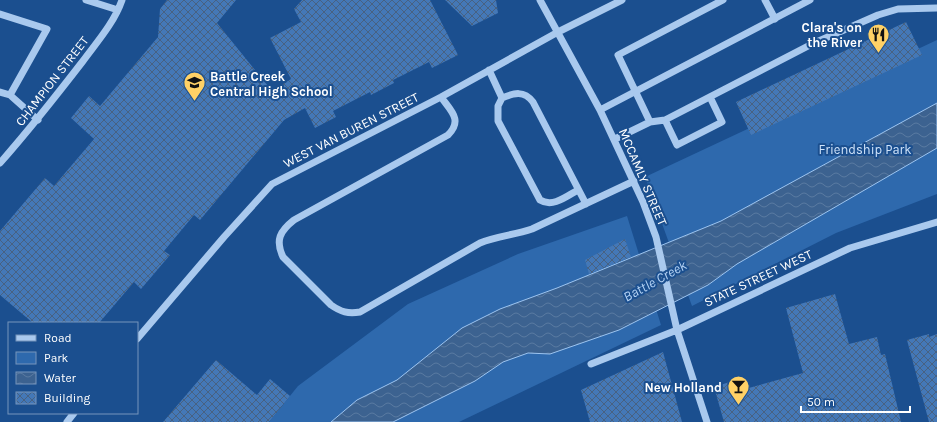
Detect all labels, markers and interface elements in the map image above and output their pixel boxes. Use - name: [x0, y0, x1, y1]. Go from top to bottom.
- place label: Clara's on the River: [802, 20, 863, 50]
- restaurant icon: Clara's on the River: [865, 21, 891, 54]
- street label: CHAMPION STREET: [12, 33, 92, 129]
- place label: Battle Creek Central High School: [210, 69, 333, 99]
- school or university icon: Battle Creek Central High School: [181, 70, 207, 103]
- street label: WEST VAN BUREN STREET: [281, 89, 422, 171]
- street label: MCCAMLY STREET: [616, 126, 670, 228]
- park label: Friendship Park: [818, 142, 912, 157]
- street label: STATE STREET WEST: [702, 246, 815, 310]
- water label: Battle Creek: [620, 256, 690, 305]
- legend: [8, 322, 138, 414]
- text: Road: [44, 331, 72, 345]
- text: Park: [44, 351, 69, 365]
- text: Water: [44, 371, 77, 385]
- bar icon: New Holland: [725, 374, 751, 407]
- place label: New Holland: [645, 380, 722, 395]
- scale bar: [801, 388, 910, 414]
- text: Building: [44, 391, 91, 405]
- text: 50 m: [807, 395, 835, 409]

